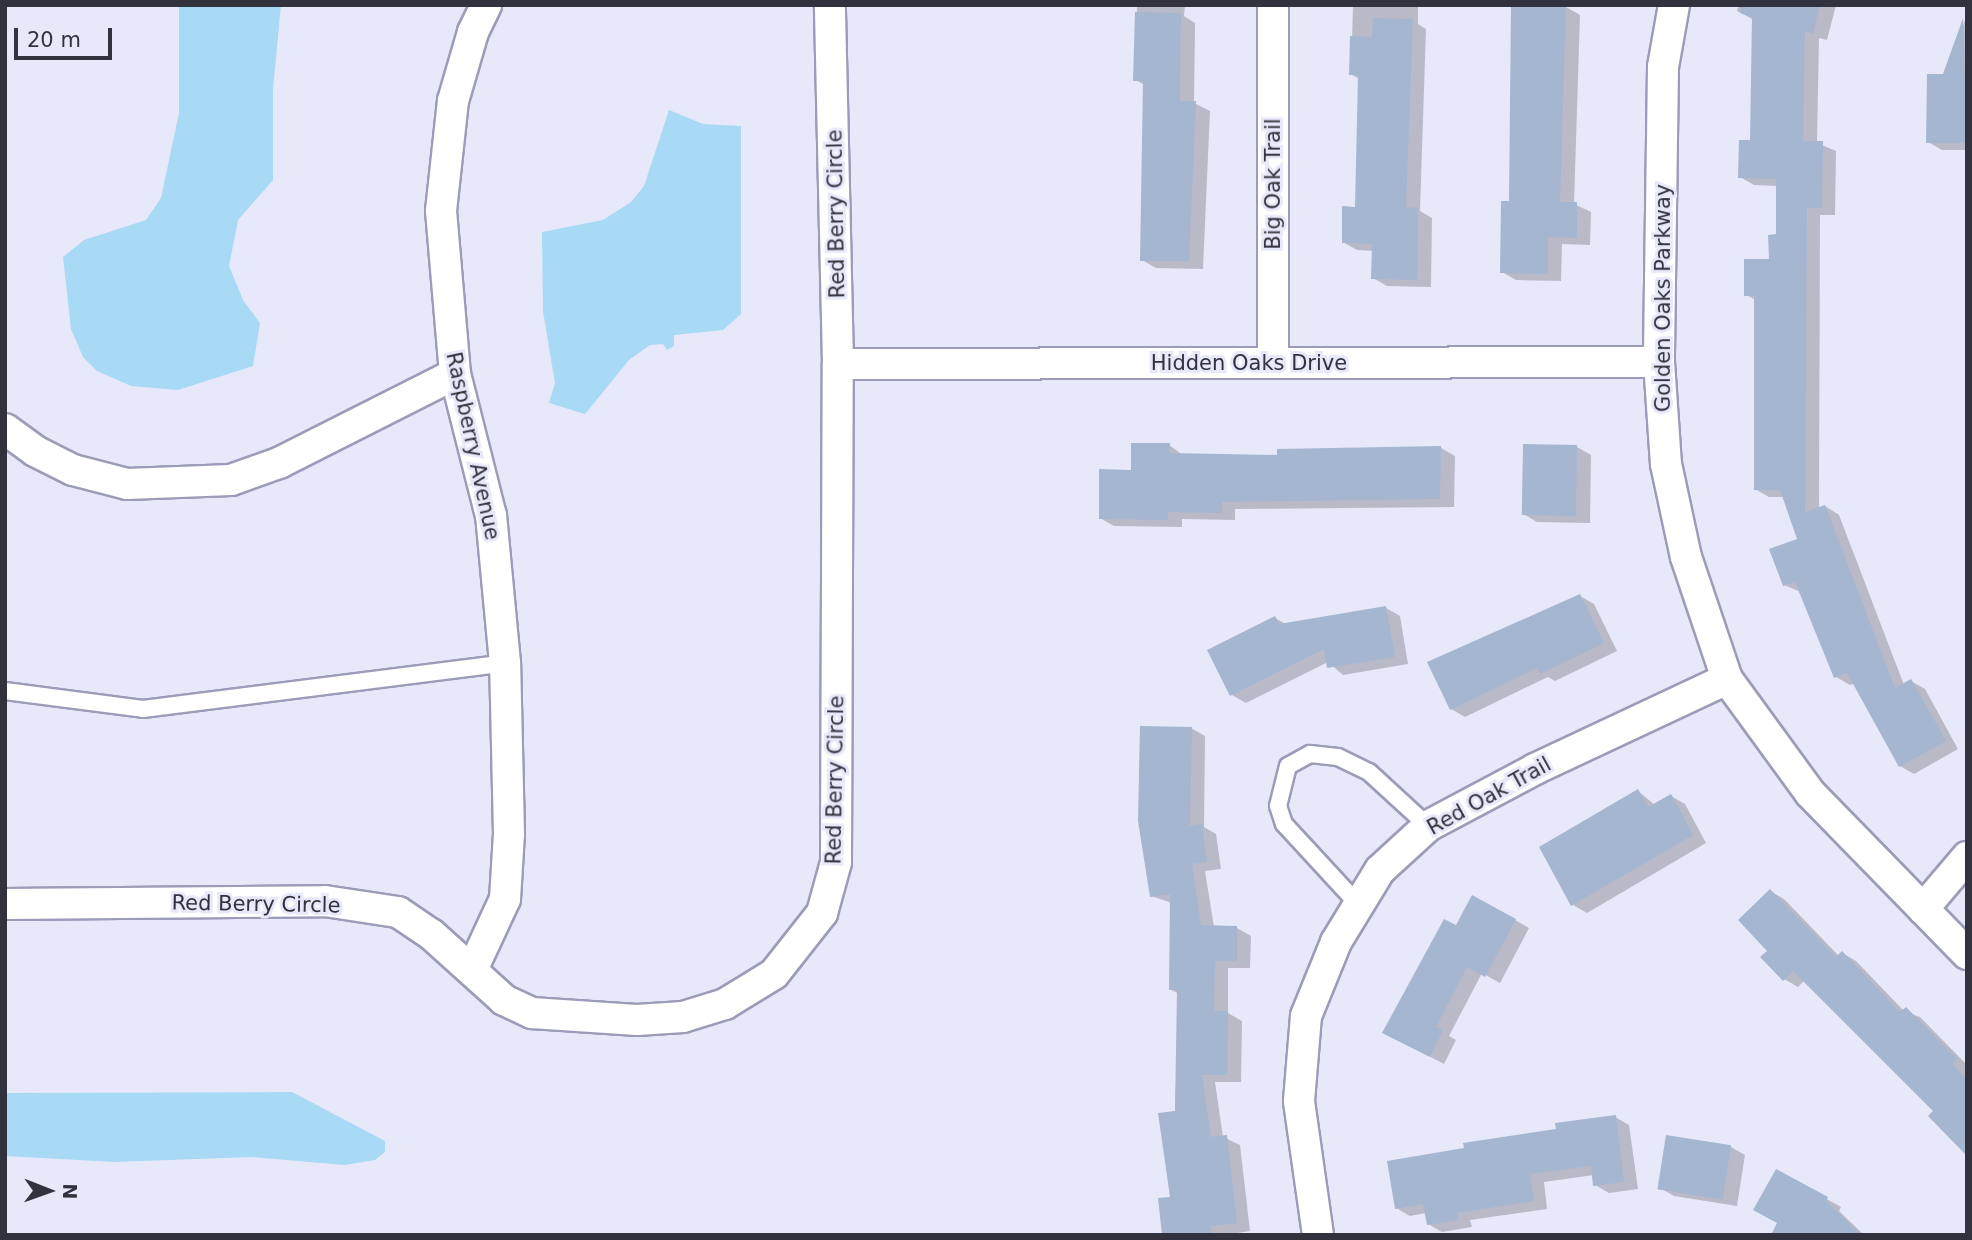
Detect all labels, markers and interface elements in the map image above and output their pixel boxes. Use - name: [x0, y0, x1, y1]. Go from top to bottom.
- scale bar: [18, 14, 116, 58]
- text: 20 m: [27, 28, 81, 52]
- street label: Big Oak Trail: [1260, 118, 1286, 250]
- street label: Red Berry Circle: [822, 129, 850, 299]
- street label: Golden Oaks Parkway: [1650, 184, 1676, 412]
- street label: Raspberry Avenue: [441, 350, 505, 542]
- street label: Hidden Oaks Drive: [1151, 350, 1347, 376]
- street label: Red Berry Circle: [821, 695, 849, 865]
- street label: Red Oak Trail: [1423, 752, 1555, 840]
- street label: Red Berry Circle: [171, 890, 341, 918]
- north arrow: [14, 1156, 84, 1226]
- text: N: [59, 1183, 81, 1200]

